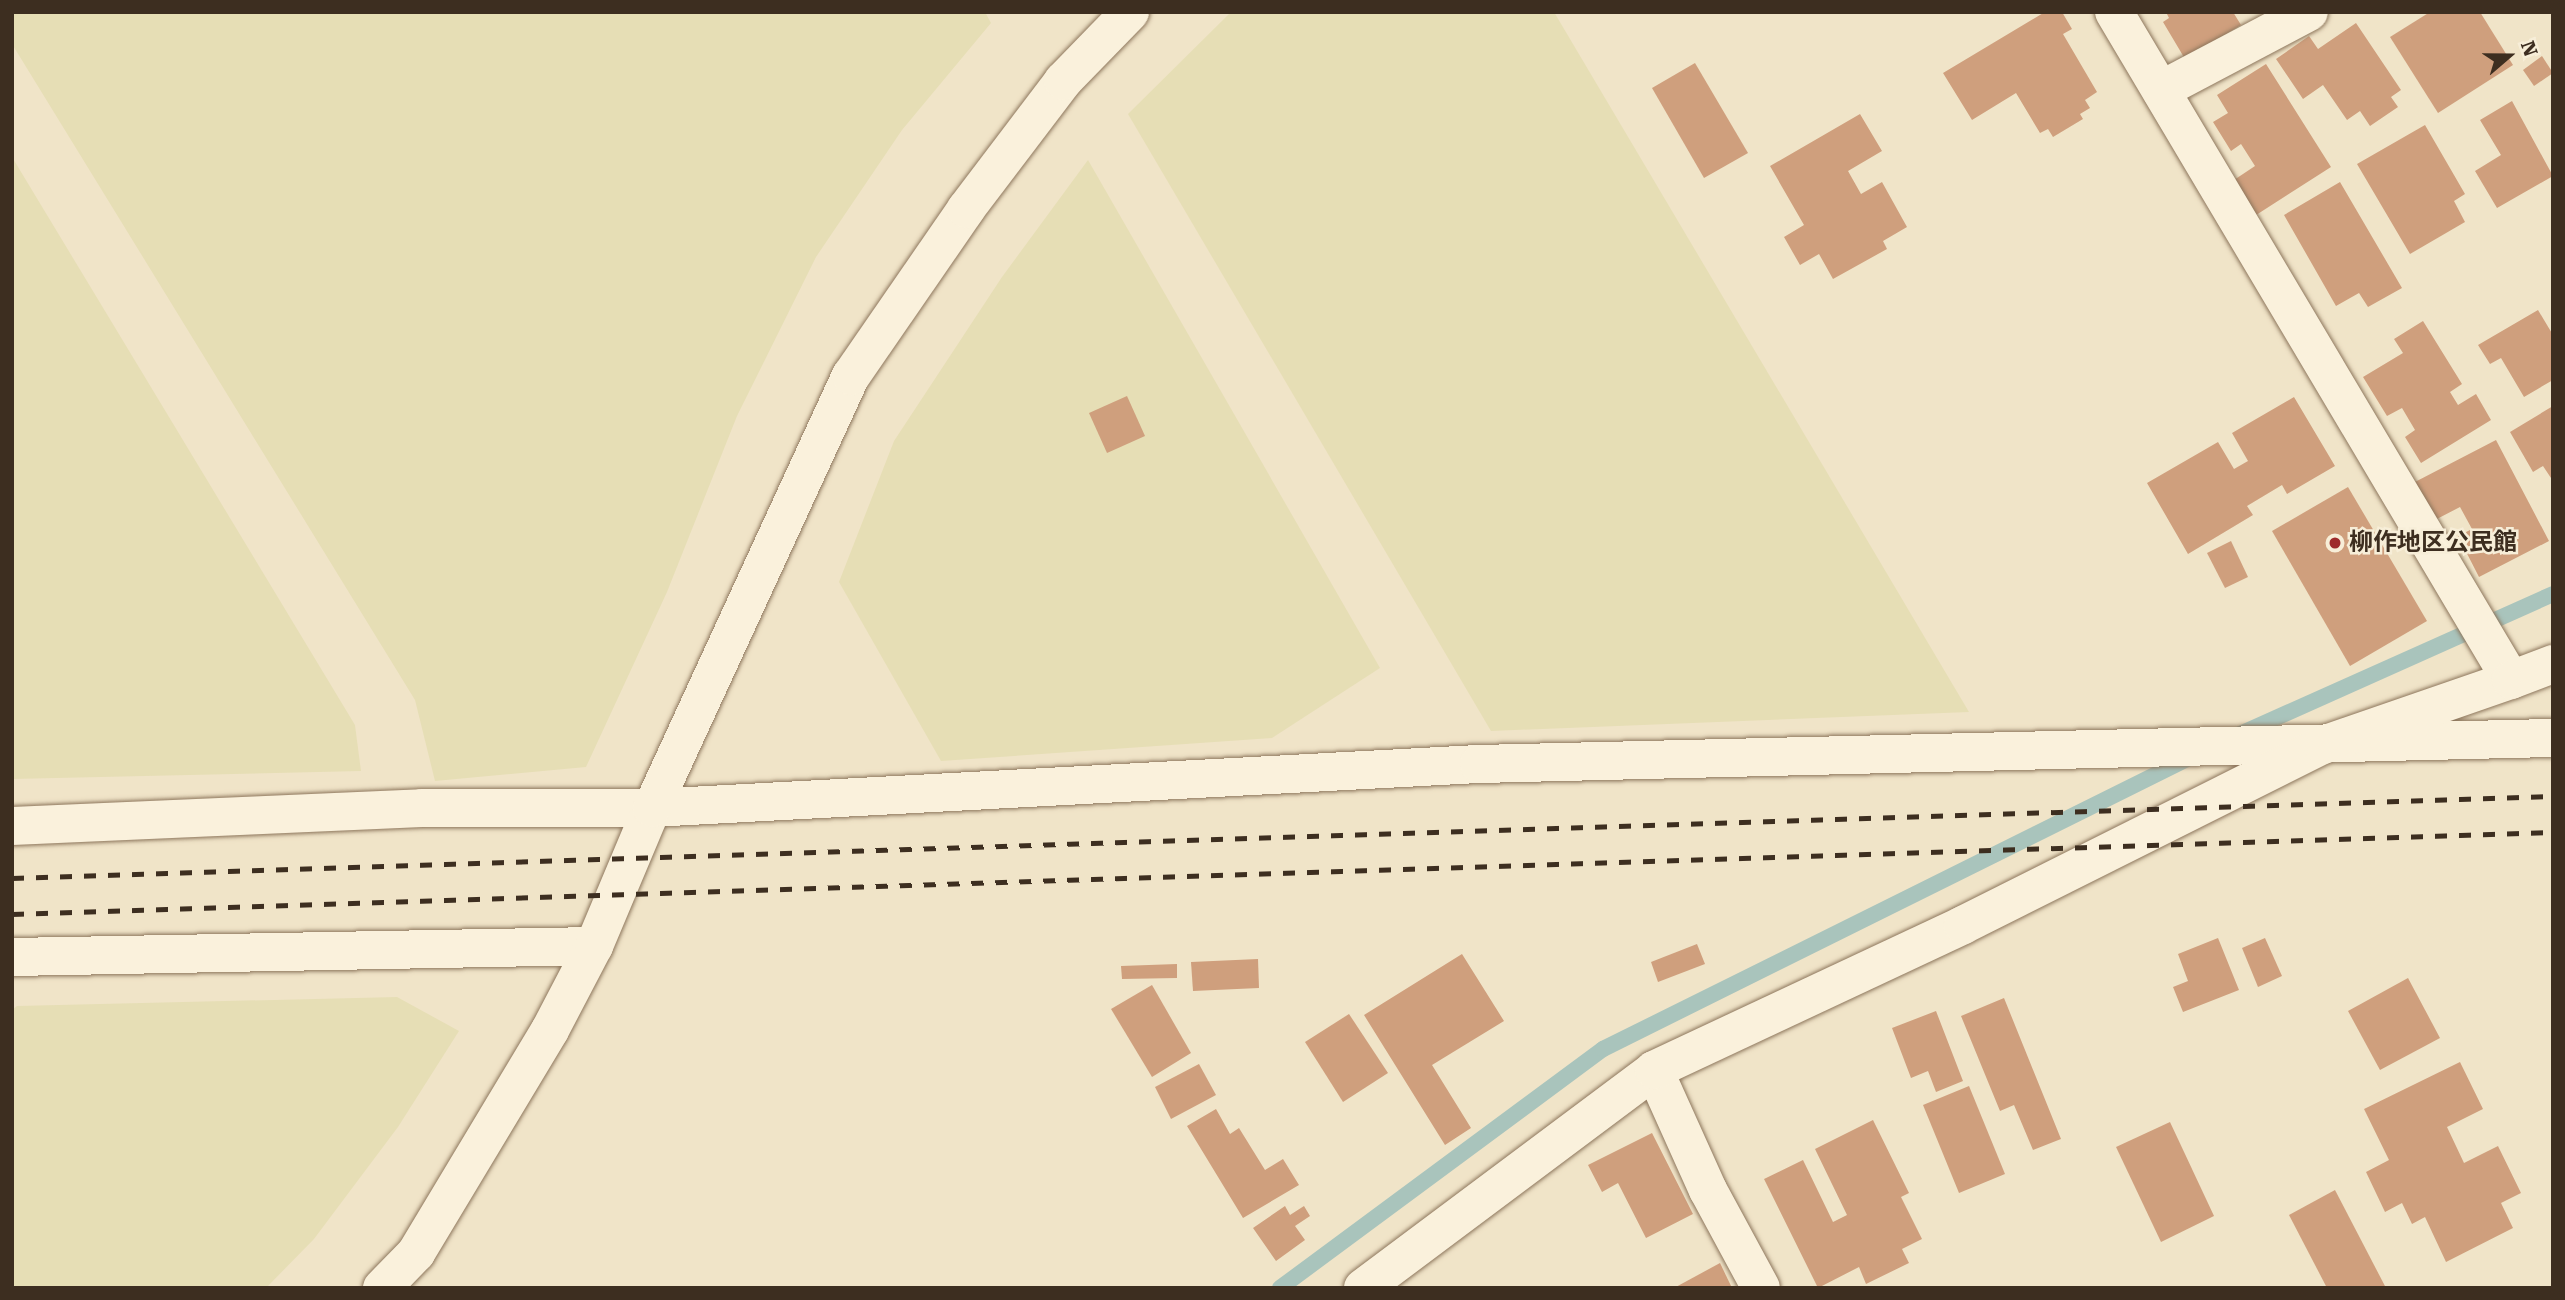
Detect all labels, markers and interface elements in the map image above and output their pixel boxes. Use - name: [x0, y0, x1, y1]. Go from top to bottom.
- north arrow: [2474, 21, 2544, 91]
- text: N: [2516, 38, 2543, 59]
- place label: 柳作地区公民館: [2349, 529, 2517, 557]
- marker: 柳作地区公民館: [2327, 535, 2343, 551]

